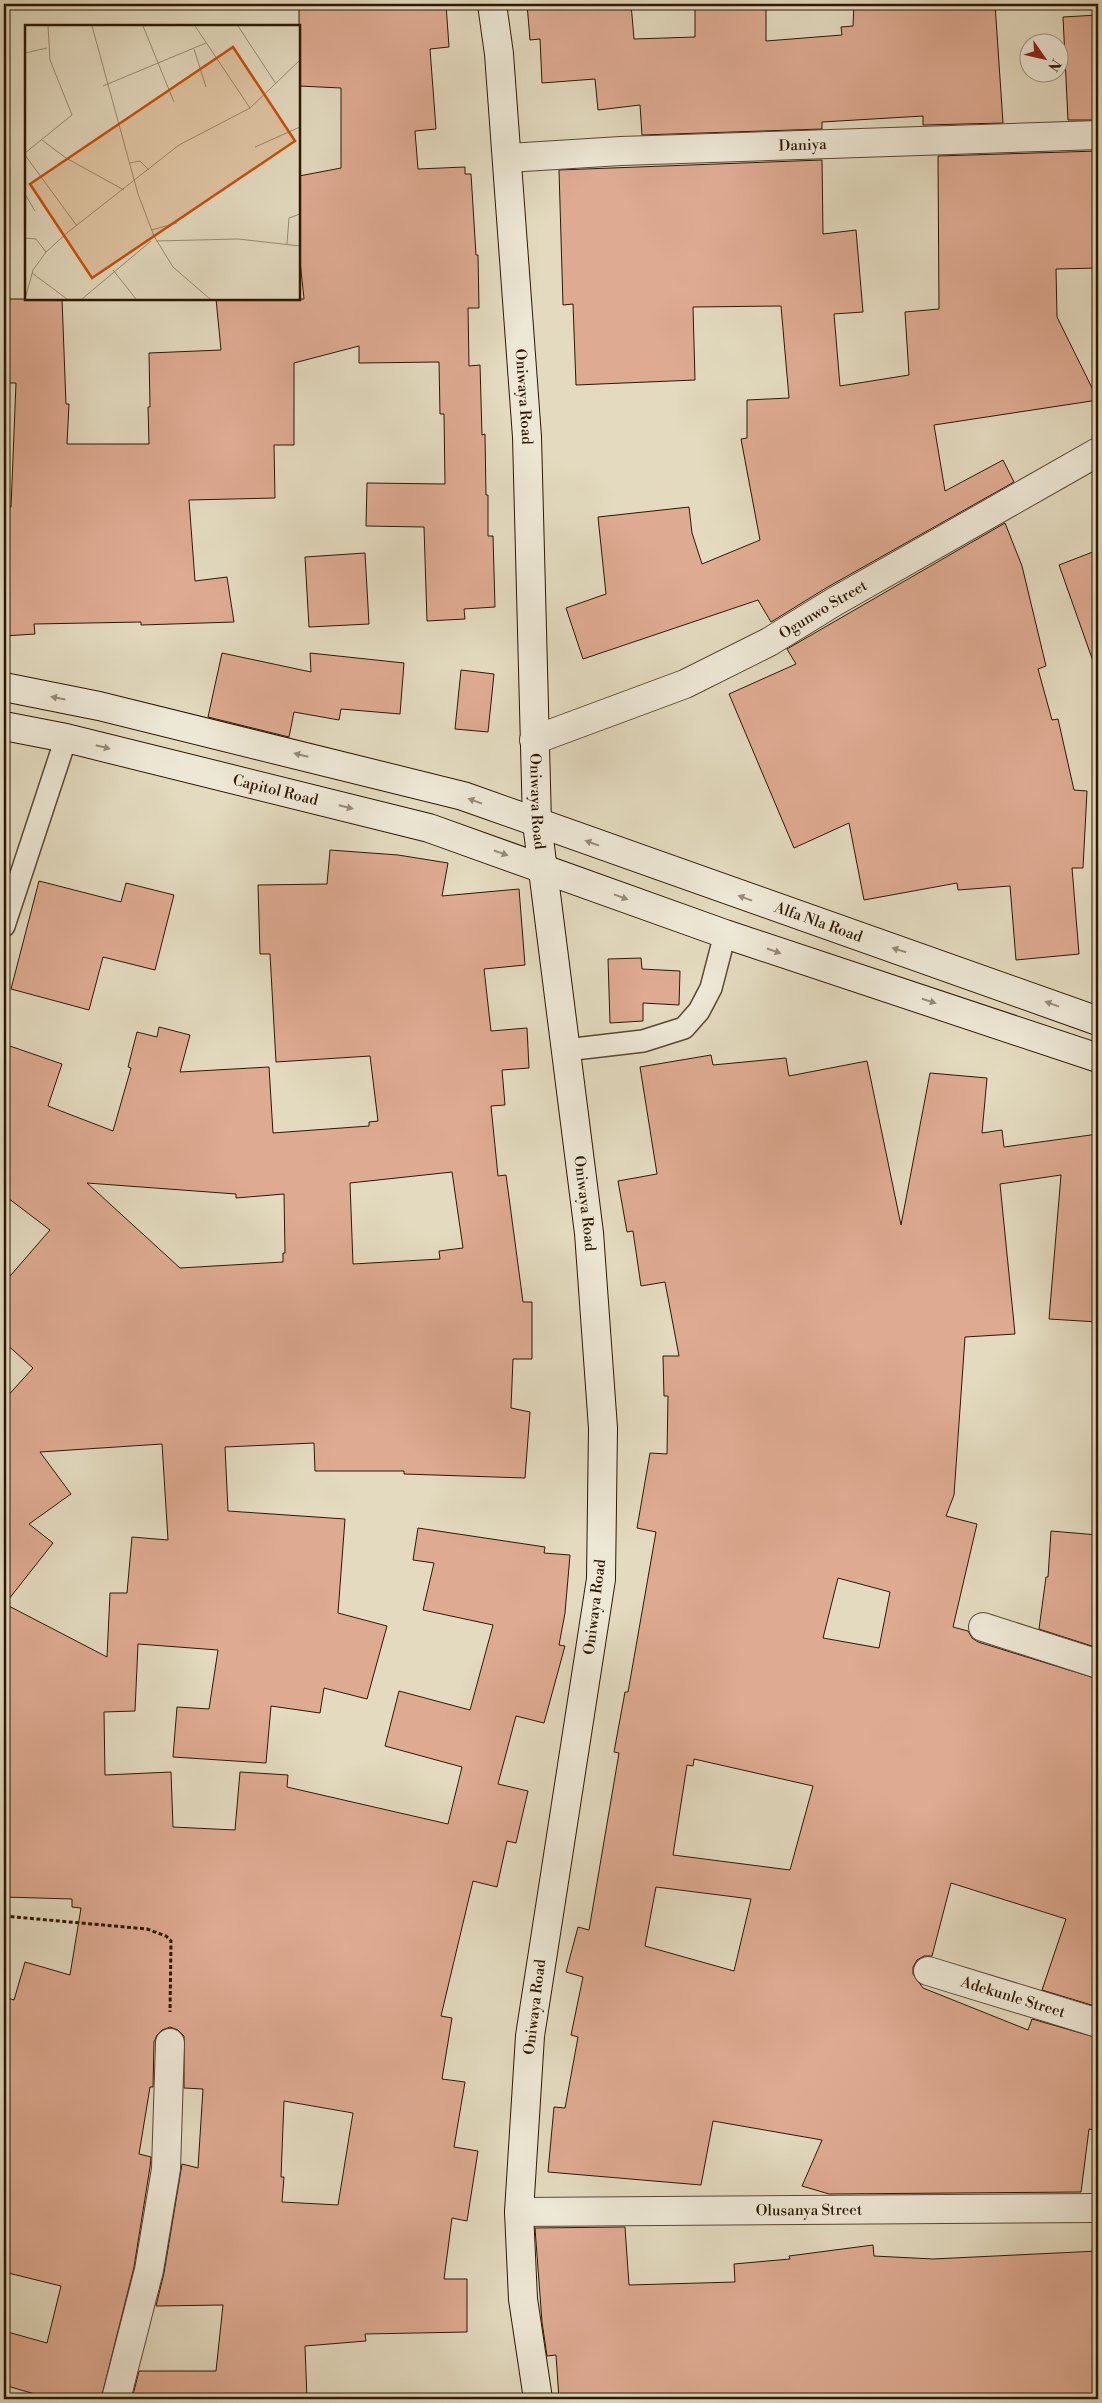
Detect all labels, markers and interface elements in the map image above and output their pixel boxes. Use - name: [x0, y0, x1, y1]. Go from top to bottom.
- inset map: [25, 25, 300, 300]
- north arrow: [1020, 32, 1070, 82]
- text: N: [1043, 55, 1065, 74]
- street label: Daniya: [778, 135, 827, 155]
- street label: Oniwaya Road: [511, 348, 537, 445]
- street label: Ogunwo Street: [775, 575, 871, 643]
- one-way arrow: [50, 694, 65, 702]
- one-way arrow: [95, 743, 110, 751]
- one-way arrow: [293, 751, 308, 759]
- street label: Oniwaya Road: [526, 753, 550, 851]
- street label: Capitol Road: [231, 770, 321, 810]
- one-way arrow: [467, 797, 482, 805]
- one-way arrow: [338, 803, 353, 811]
- one-way arrow: [585, 839, 600, 846]
- one-way arrow: [494, 849, 509, 857]
- one-way arrow: [614, 893, 629, 901]
- one-way arrow: [738, 893, 753, 901]
- street label: Alfa Nla Road: [771, 897, 865, 946]
- one-way arrow: [891, 946, 906, 954]
- one-way arrow: [767, 947, 782, 955]
- one-way arrow: [922, 997, 937, 1005]
- one-way arrow: [1045, 1000, 1060, 1007]
- street label: Oniwaya Road: [570, 1154, 600, 1252]
- street label: Oniwaya Road: [580, 1558, 610, 1656]
- street label: Oniwaya Road: [520, 1958, 550, 2056]
- street label: Adekunle Street: [958, 1972, 1068, 2022]
- street label: Olusanya Street: [756, 2200, 863, 2220]

